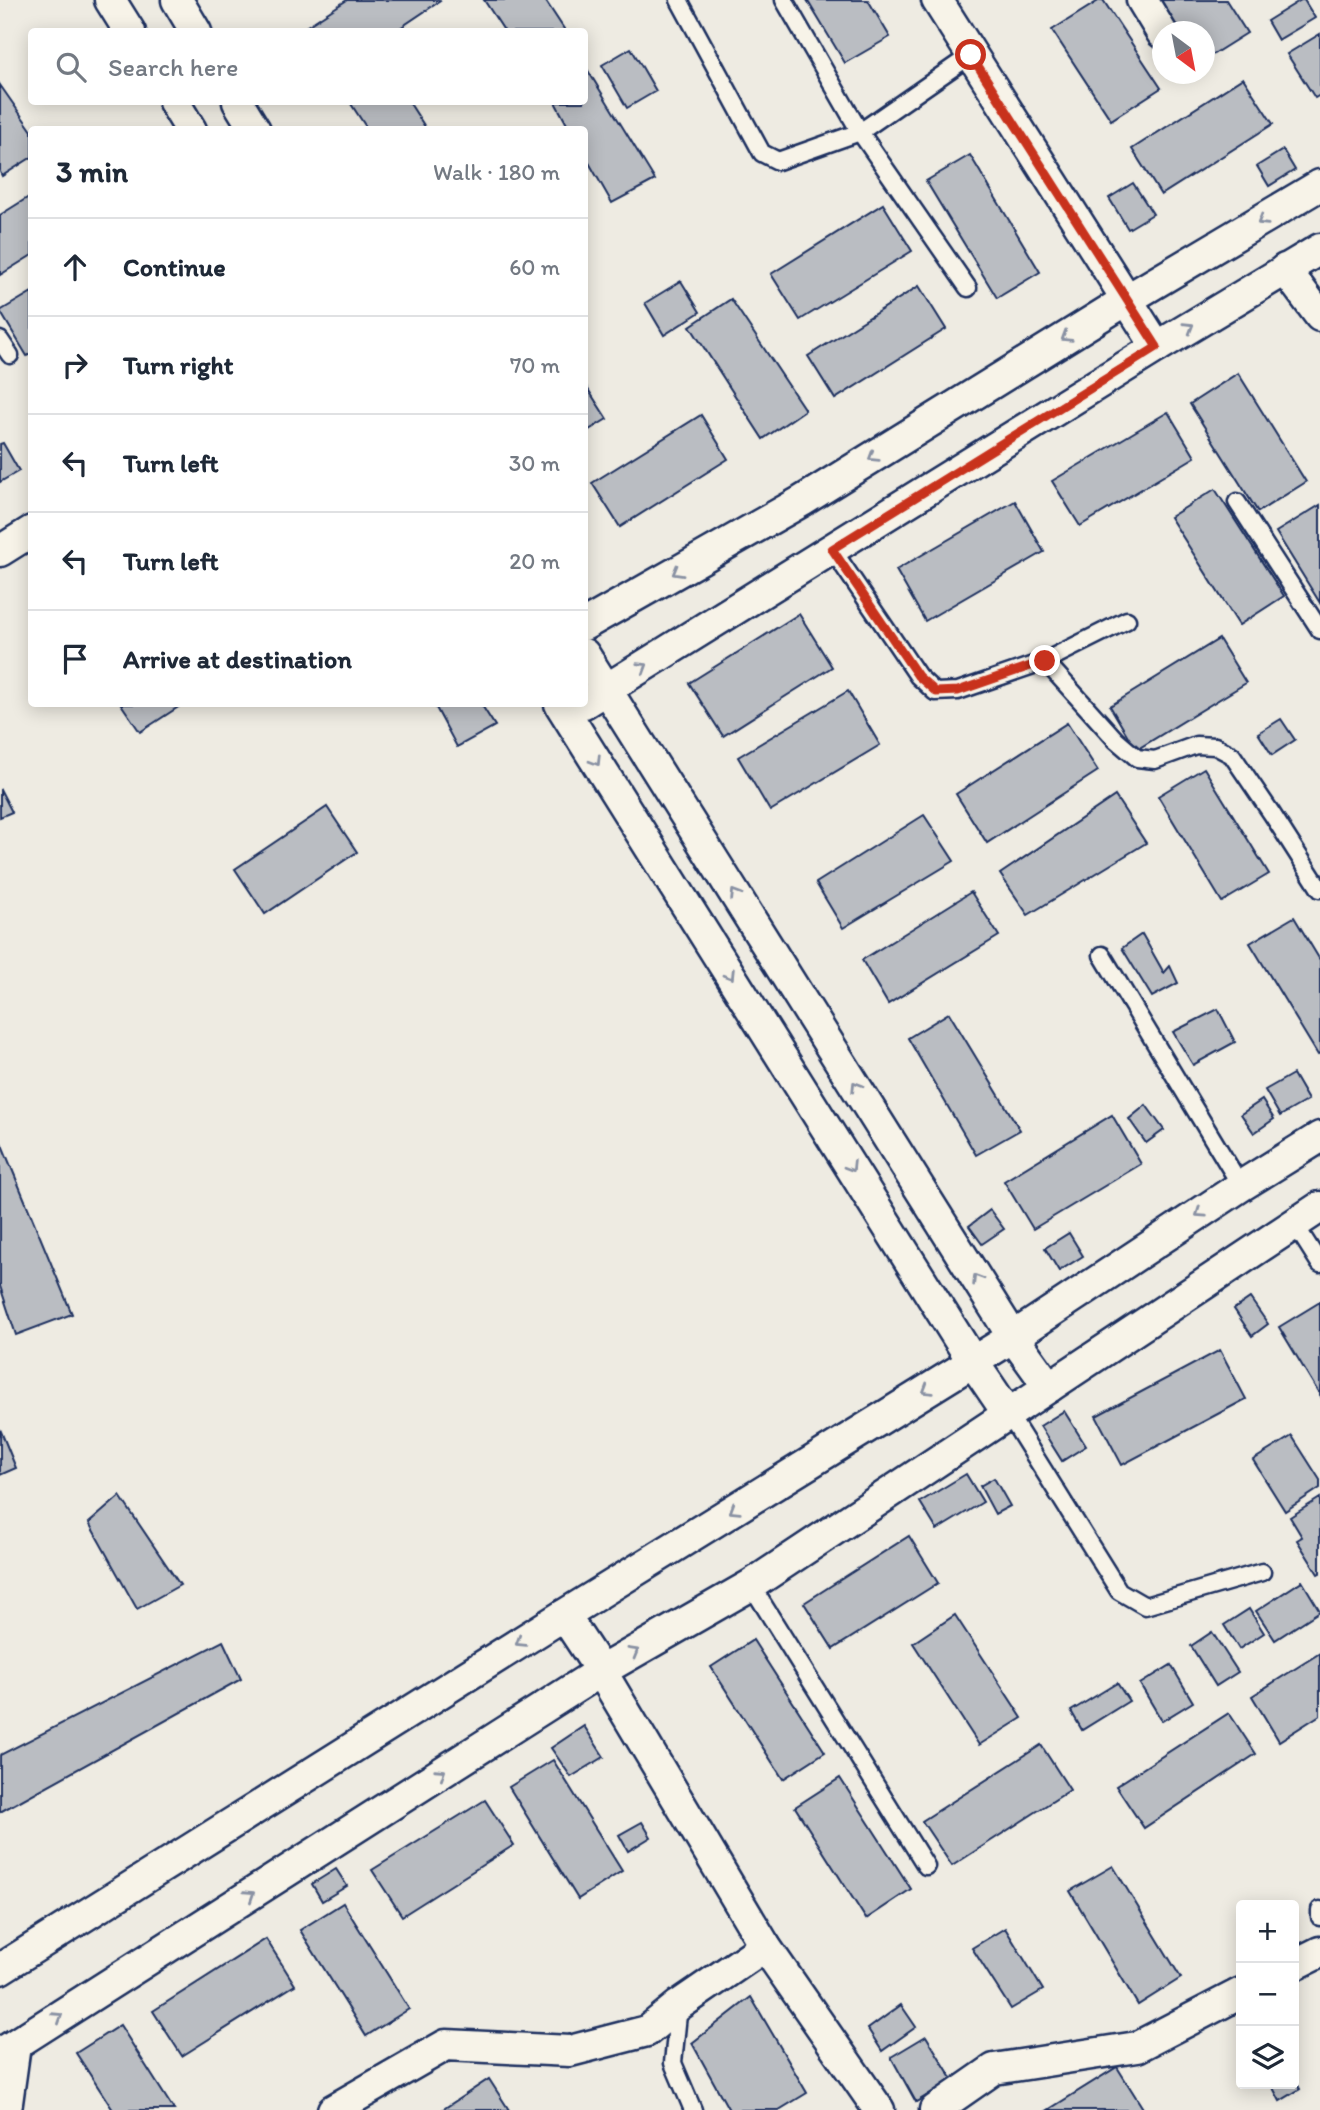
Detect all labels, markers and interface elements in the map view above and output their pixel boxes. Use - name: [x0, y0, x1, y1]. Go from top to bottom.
- north arrow: [1152, 21, 1215, 84]
- search box: [28, 28, 588, 105]
- route start: [955, 39, 986, 70]
- icon: search: [52, 48, 90, 86]
- text: Search here: [108, 51, 238, 83]
- text: 3 min: [56, 153, 128, 190]
- text: Walk · 180 m: [433, 158, 560, 186]
- one-way arrow: [1256, 213, 1269, 226]
- icon: ahead: [56, 248, 94, 286]
- text: Continue: [123, 251, 226, 283]
- text: 60 m: [509, 253, 560, 281]
- one-way arrow: [1182, 323, 1195, 336]
- one-way arrow: [1061, 329, 1074, 342]
- icon: right: [56, 346, 94, 384]
- text: Turn right: [123, 349, 234, 381]
- text: 70 m: [510, 351, 560, 379]
- icon: left: [56, 444, 94, 482]
- text: Turn left: [123, 447, 219, 479]
- text: 30 m: [509, 449, 560, 477]
- one-way arrow: [867, 449, 880, 462]
- icon: left: [56, 542, 94, 580]
- text: Turn left: [123, 545, 219, 577]
- text: 20 m: [509, 547, 560, 575]
- one-way arrow: [671, 564, 684, 577]
- icon: arrive: [56, 640, 94, 678]
- text: Arrive at destination: [123, 643, 352, 675]
- route end: [1029, 645, 1060, 676]
- one-way arrow: [635, 663, 648, 676]
- one-way arrow: [588, 754, 601, 767]
- one-way arrow: [731, 888, 744, 901]
- one-way arrow: [722, 967, 735, 980]
- one-way arrow: [851, 1081, 864, 1094]
- one-way arrow: [843, 1160, 856, 1173]
- one-way arrow: [1195, 1204, 1208, 1217]
- one-way arrow: [972, 1274, 985, 1287]
- one-way arrow: [922, 1382, 935, 1395]
- one-way arrow: [729, 1501, 742, 1514]
- one-way arrow: [514, 1634, 527, 1647]
- one-way arrow: [627, 1647, 640, 1660]
- one-way arrow: [434, 1768, 447, 1781]
- one-way arrow: [242, 1891, 255, 1904]
- map controls: [1236, 1900, 1299, 2089]
- button: +: [1236, 1900, 1299, 1963]
- button: −: [1236, 1963, 1299, 2026]
- one-way arrow: [50, 2013, 63, 2026]
- button: layers: [1236, 2026, 1299, 2089]

